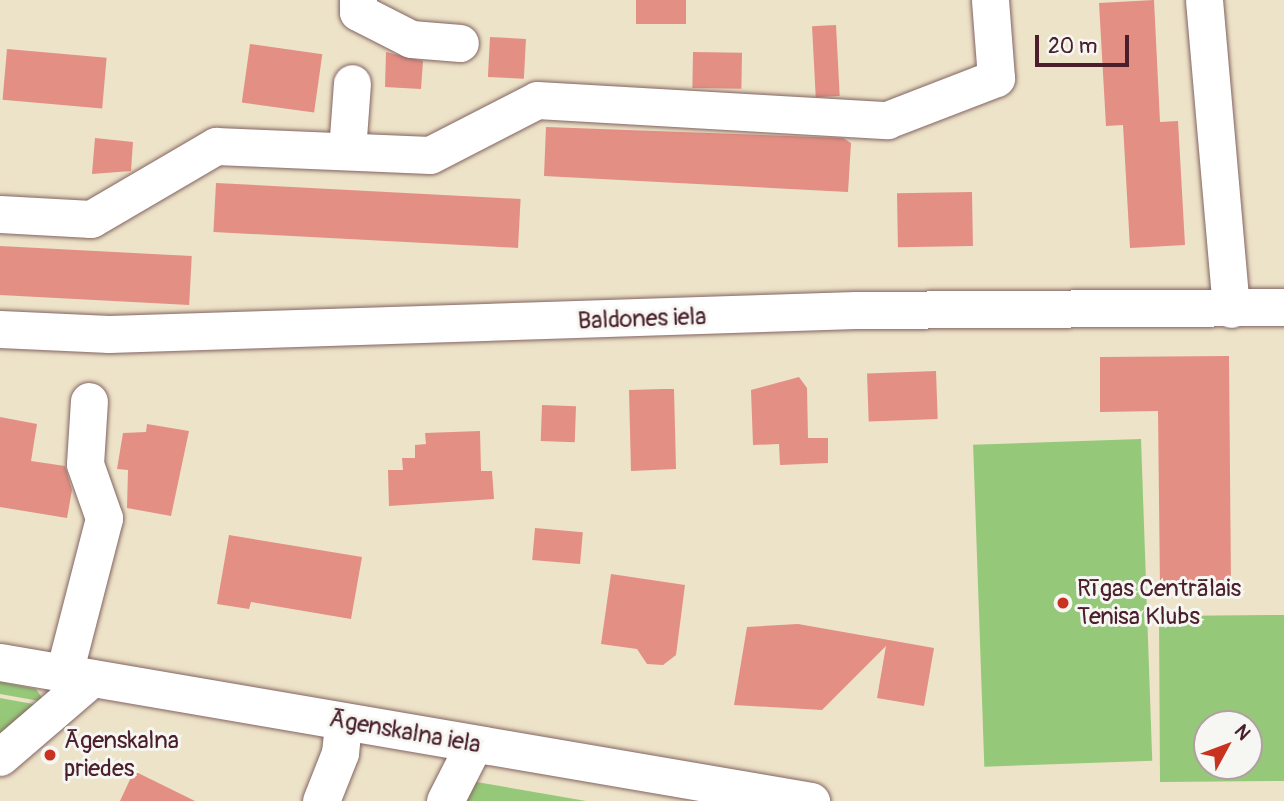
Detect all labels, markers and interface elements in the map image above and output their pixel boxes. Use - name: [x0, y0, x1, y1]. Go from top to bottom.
- scale bar: [1039, 21, 1134, 65]
- text: 20 m: [1048, 33, 1097, 60]
- street label: Baldones iela: [577, 302, 707, 336]
- place label: Rīgas Centrālais Tenisa Klubs: [1077, 575, 1241, 631]
- marker: Rīgas Centrālais Tenisa Klubs: [1055, 595, 1071, 611]
- street label: Āgenskalna iela: [327, 705, 483, 759]
- north arrow: [1193, 710, 1263, 780]
- text: N: [1229, 720, 1256, 745]
- place label: Āgenskalna priedes: [64, 727, 179, 783]
- marker: Āgenskalna priedes: [42, 747, 58, 763]

